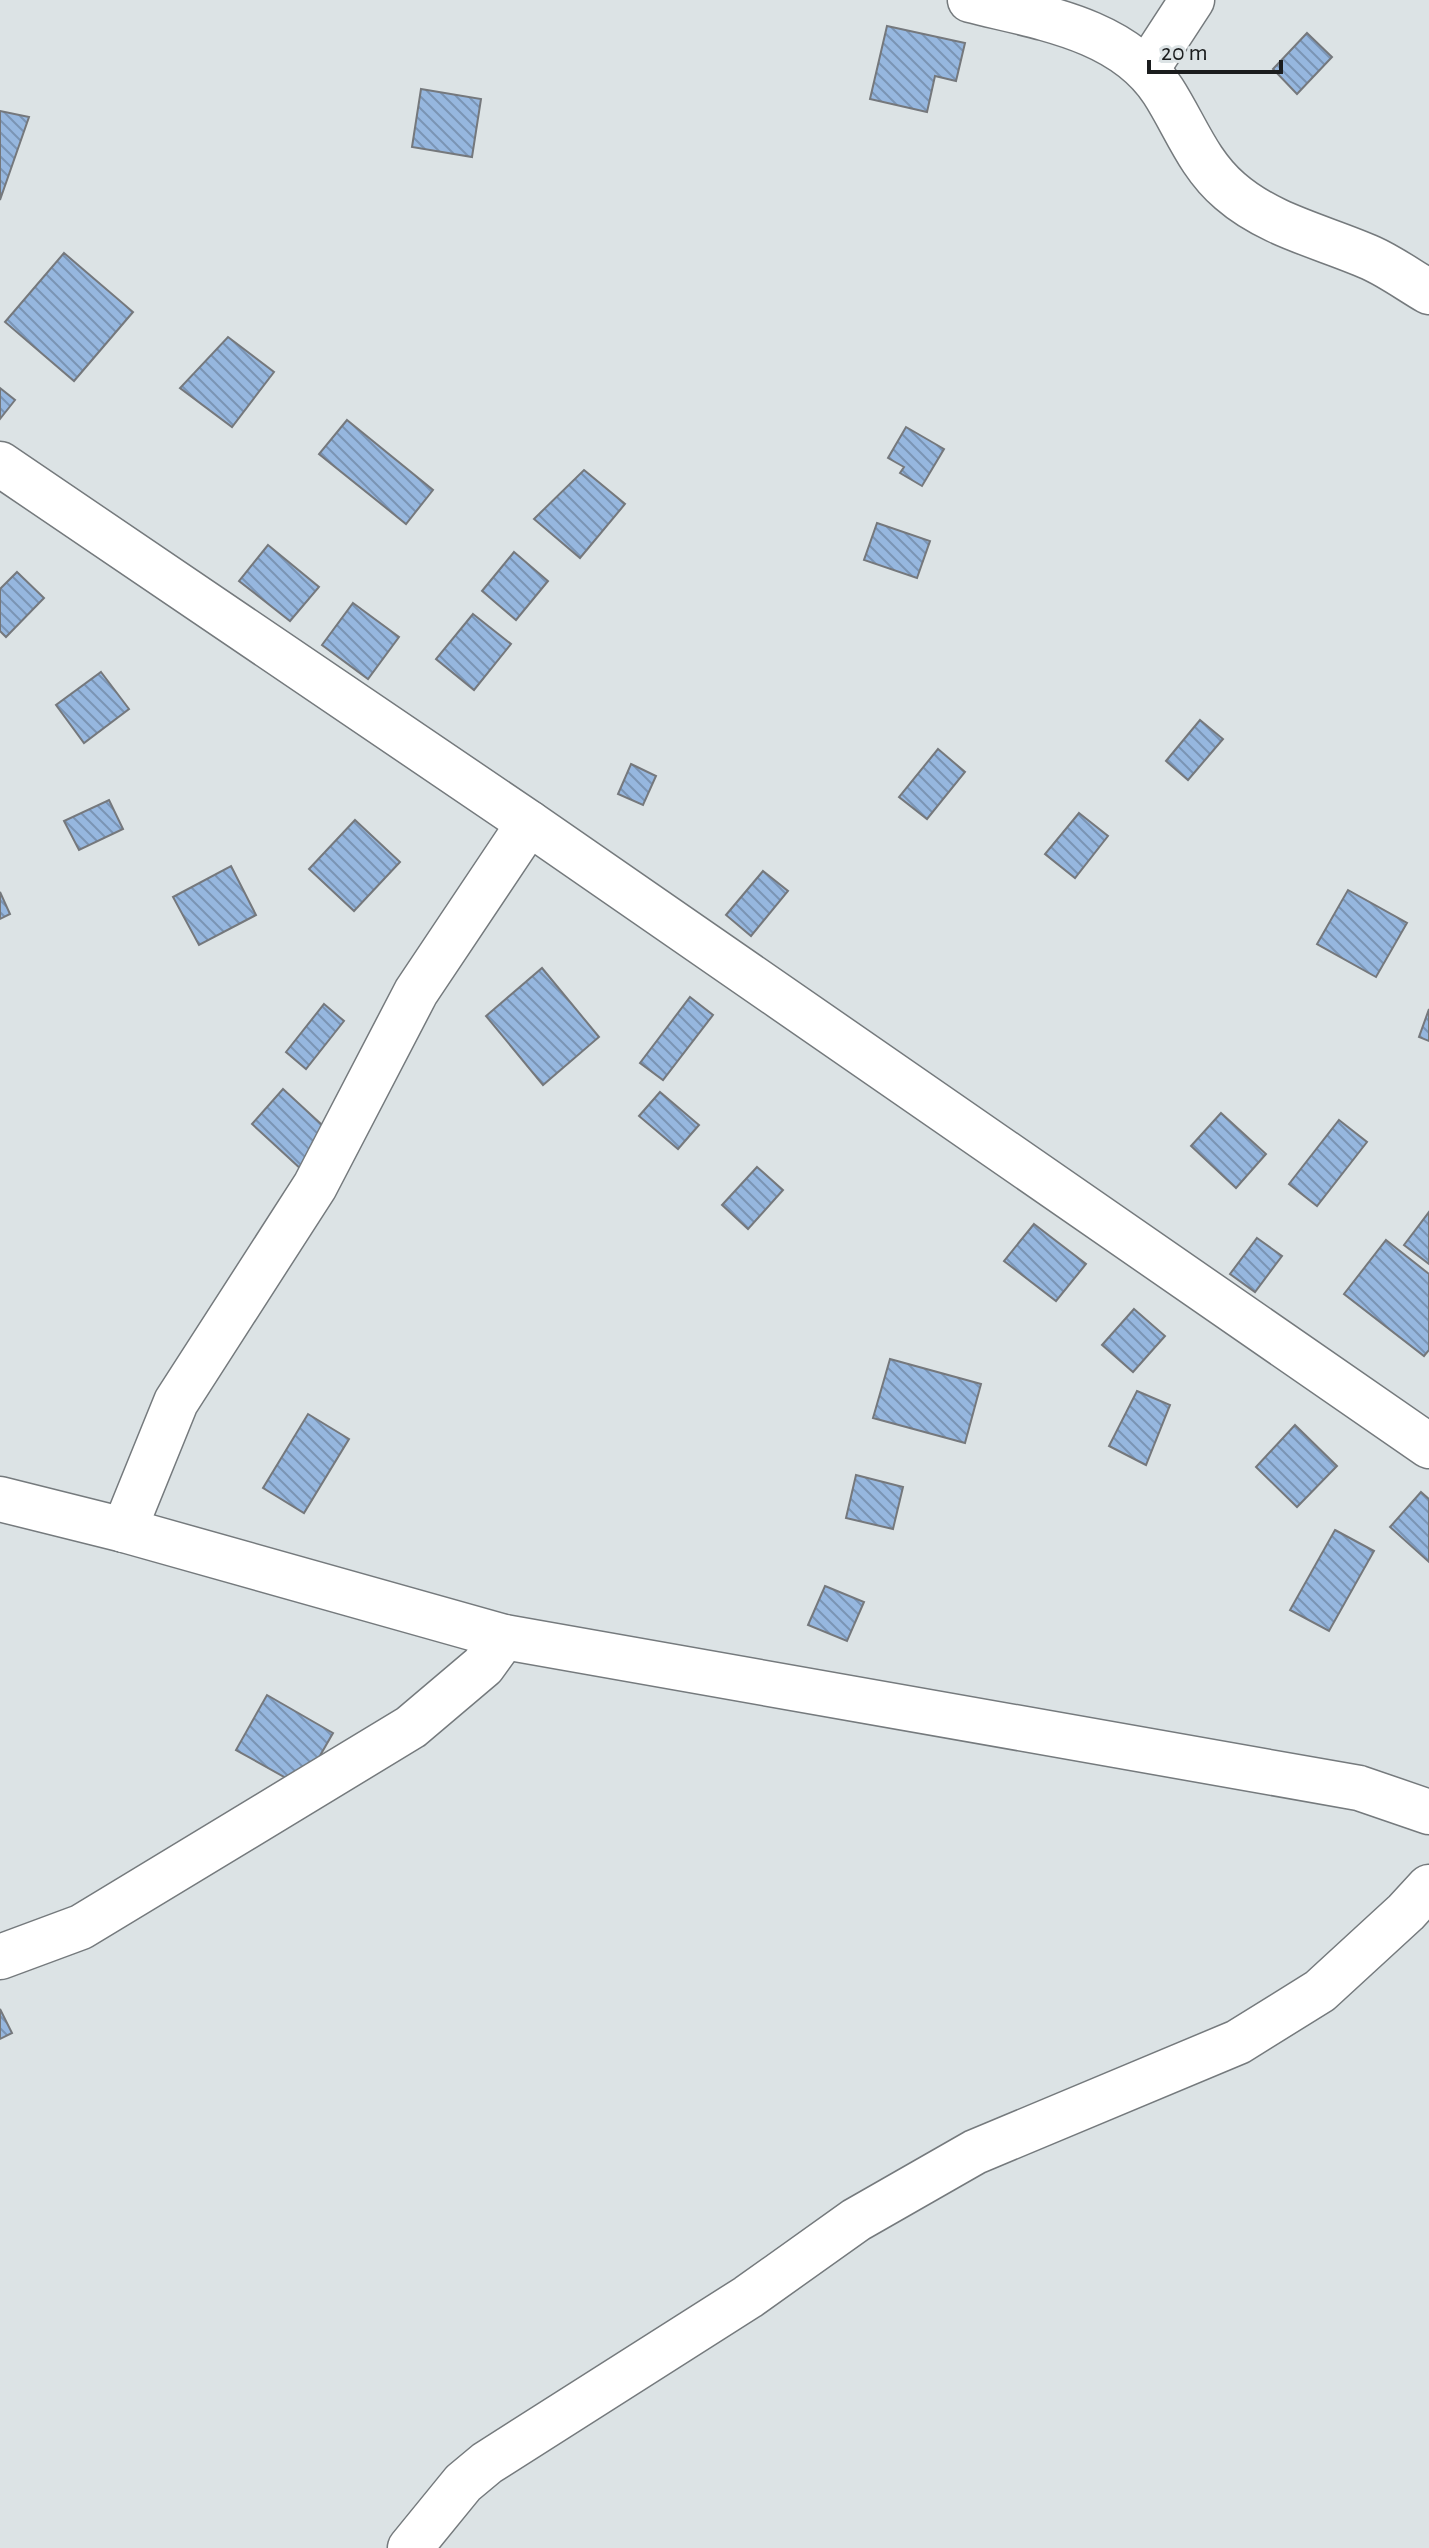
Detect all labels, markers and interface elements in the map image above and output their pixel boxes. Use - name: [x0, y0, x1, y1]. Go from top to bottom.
- scale bar: [1149, 24, 1281, 74]
- text: 20 m: [1161, 41, 1208, 65]

